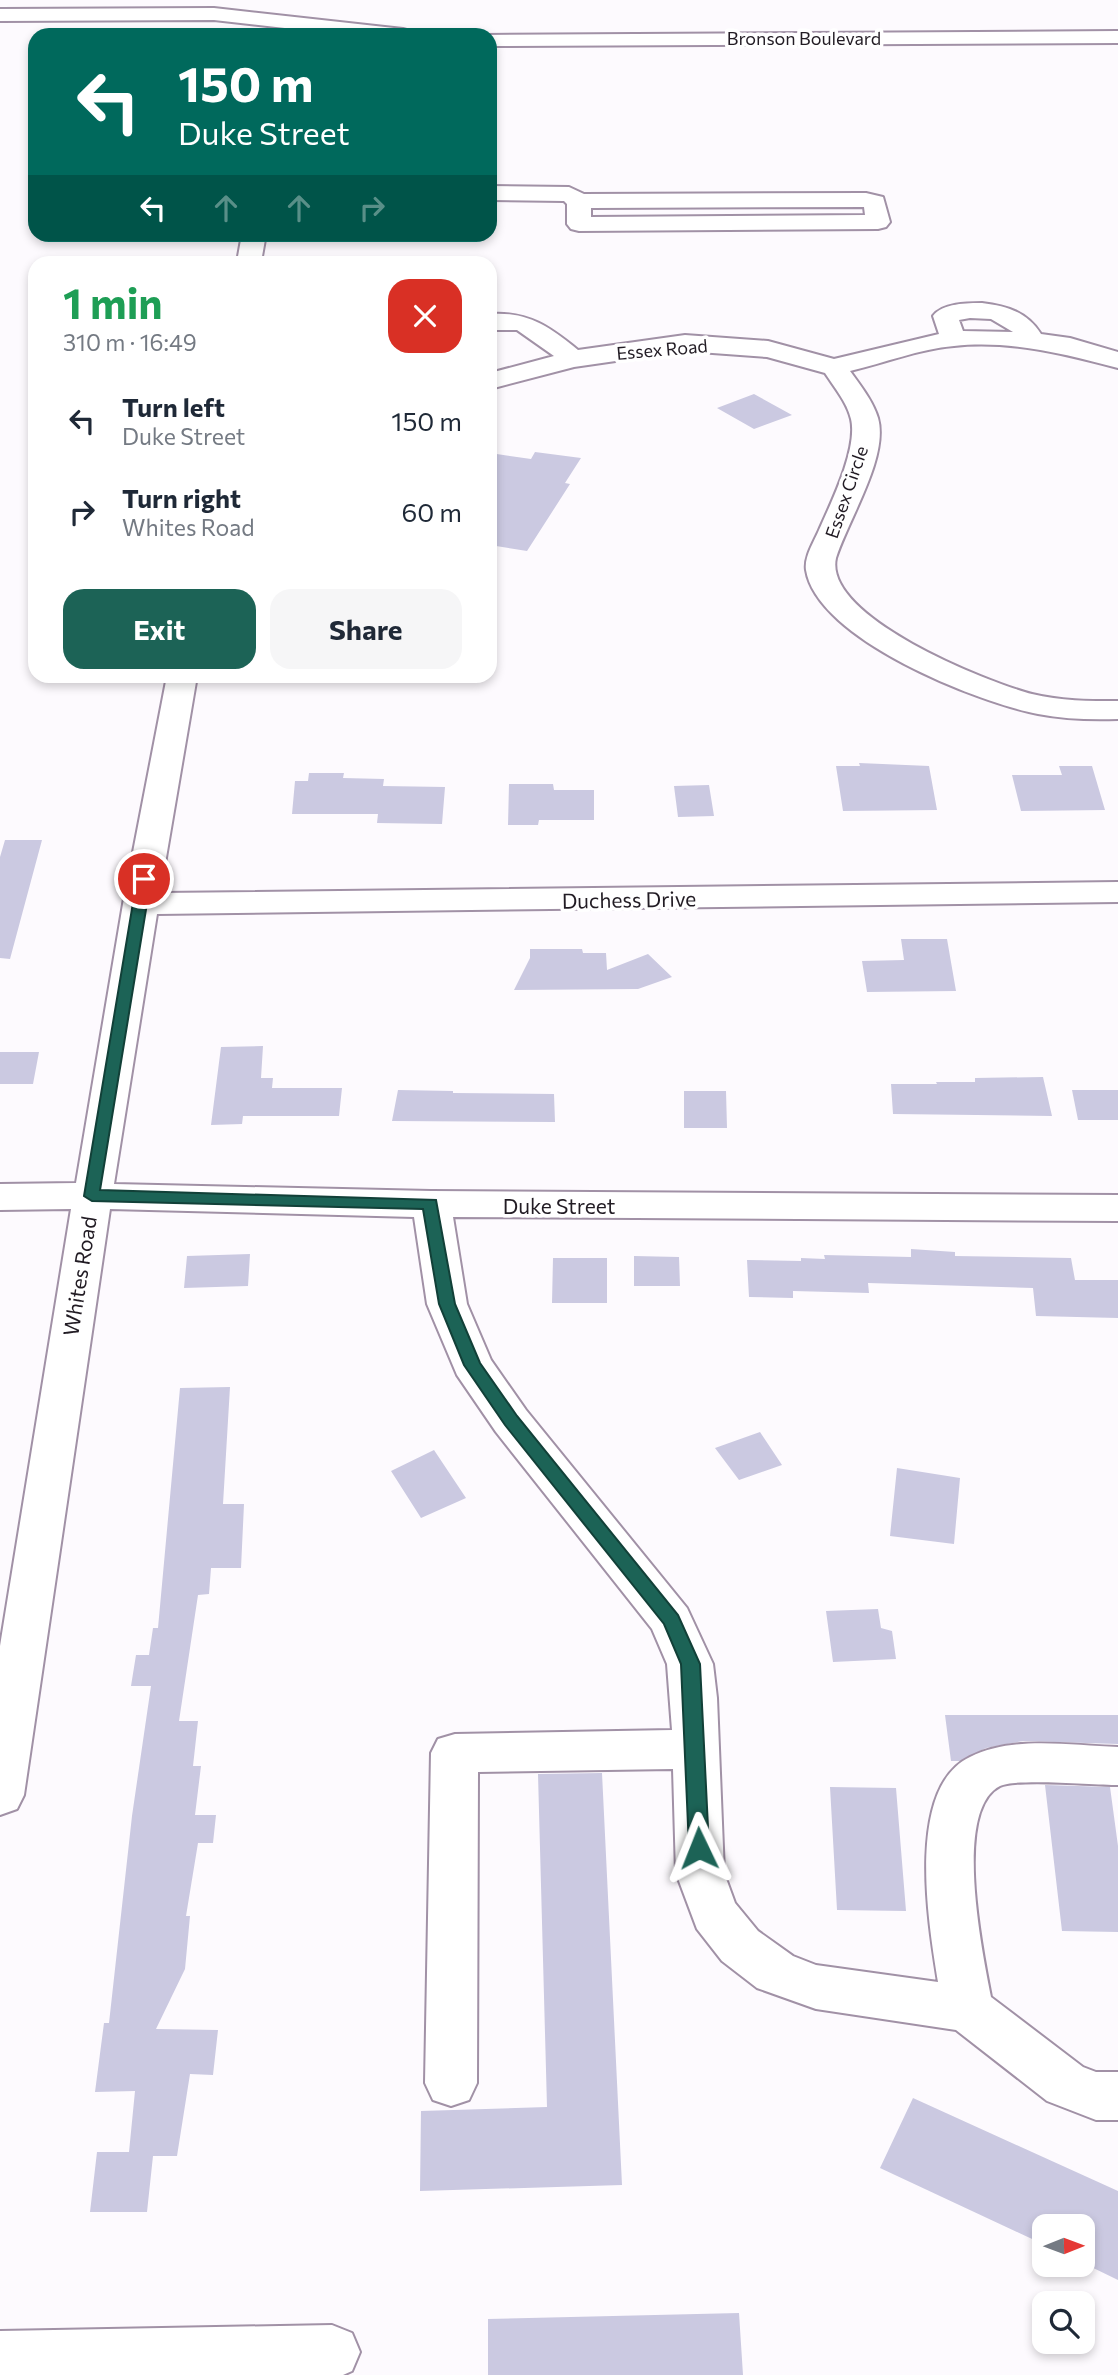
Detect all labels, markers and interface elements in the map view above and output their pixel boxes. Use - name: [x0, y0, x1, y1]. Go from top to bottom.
- street label: Bronson Boulevard: [727, 27, 881, 49]
- text: 150 m: [178, 52, 313, 112]
- icon: left: [63, 56, 154, 147]
- text: Duke Street: [178, 112, 350, 152]
- icon: left: [134, 189, 172, 227]
- icon: ahead: [207, 189, 245, 227]
- icon: ahead: [280, 189, 318, 227]
- icon: right: [353, 189, 391, 227]
- text: 1 min: [63, 276, 163, 328]
- button: close: [388, 279, 462, 353]
- text: 310 m · 16:49: [63, 328, 197, 356]
- street label: Essex Road: [615, 334, 709, 364]
- text: Turn left: [122, 391, 225, 422]
- icon: left: [63, 402, 101, 440]
- text: 150 m: [391, 405, 462, 436]
- text: Duke Street: [122, 422, 245, 450]
- street label: Essex Circle: [820, 443, 872, 541]
- text: Turn right: [122, 482, 241, 513]
- icon: right: [63, 493, 101, 531]
- text: 60 m: [402, 496, 462, 527]
- text: Whites Road: [122, 513, 255, 541]
- button: Exit: [63, 589, 256, 669]
- button: Share: [270, 589, 462, 669]
- pin: [114, 849, 174, 909]
- icon: arrive: [125, 860, 163, 898]
- street label: Duchess Drive: [562, 885, 696, 913]
- street label: Duke Street: [503, 1193, 615, 1218]
- street label: Whites Road: [57, 1214, 101, 1338]
- position arrow: [662, 1811, 736, 1885]
- north arrow: [1032, 2214, 1096, 2277]
- map controls: [1032, 2214, 1095, 2354]
- button: search: [1032, 2291, 1095, 2354]

